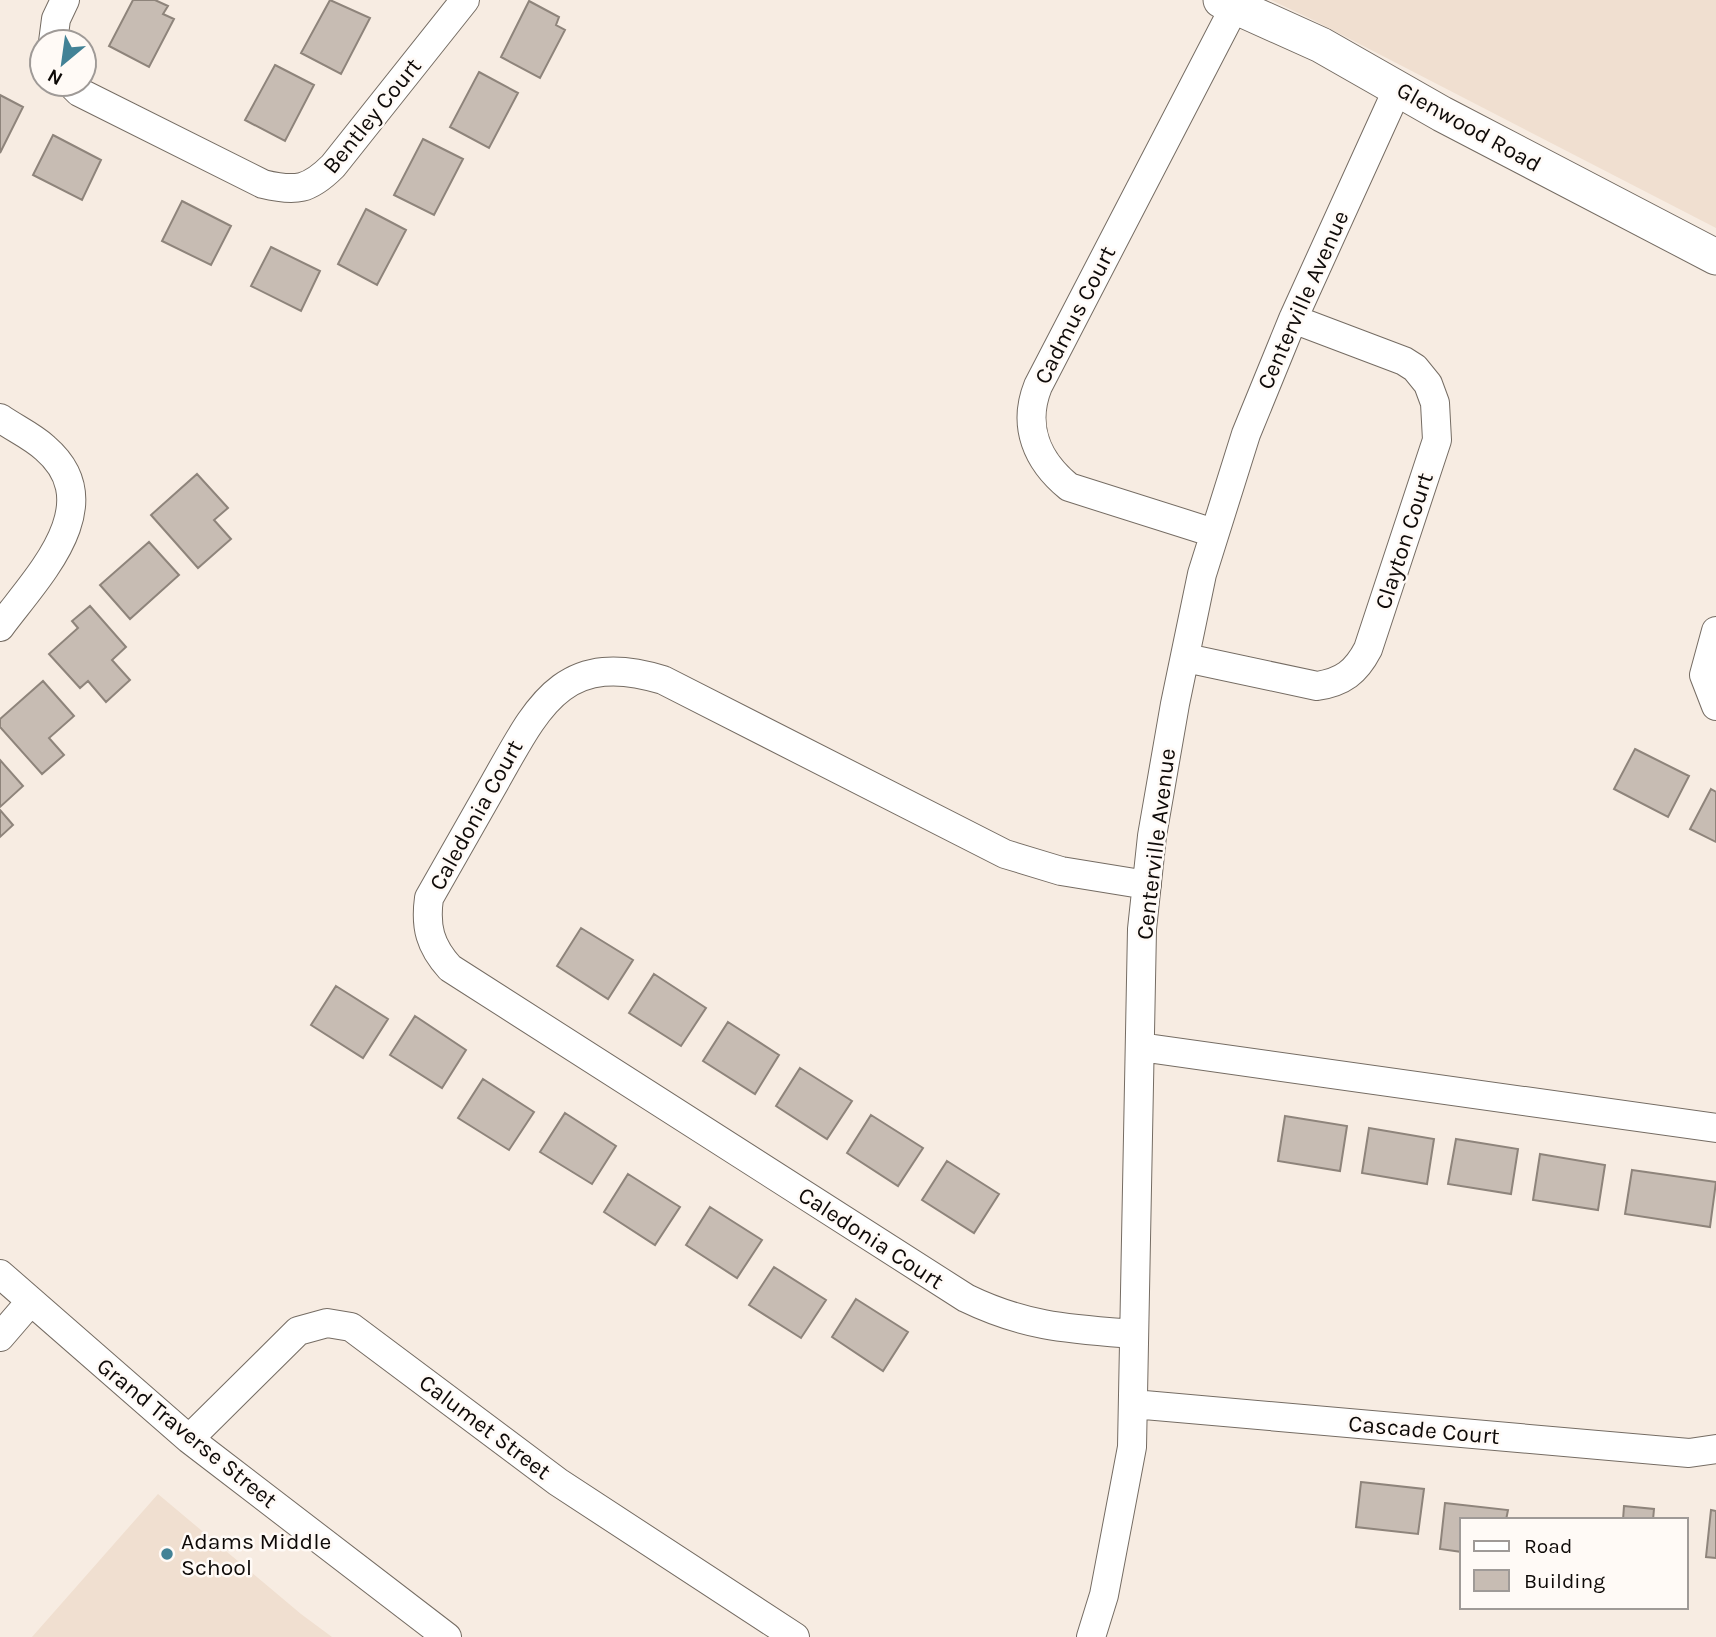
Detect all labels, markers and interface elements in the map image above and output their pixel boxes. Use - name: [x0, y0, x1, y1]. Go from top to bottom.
- north arrow: [28, 28, 98, 98]
- street label: Bentley Court: [317, 53, 427, 179]
- text: N: [44, 64, 67, 90]
- street label: Glenwood Road: [1392, 76, 1546, 178]
- street label: Centerville Avenue: [1251, 206, 1355, 394]
- street label: Cadmus Court: [1029, 241, 1121, 388]
- street label: Clayton Court: [1369, 469, 1439, 613]
- street label: Caledonia Court: [424, 735, 529, 895]
- street label: Centerville Avenue: [1131, 747, 1181, 941]
- street label: Caledonia Court: [793, 1181, 949, 1295]
- street label: Grand Traverse Street: [92, 1352, 283, 1514]
- street label: Calumet Street: [414, 1369, 556, 1485]
- street label: Cascade Court: [1347, 1410, 1501, 1450]
- legend: [1460, 1518, 1688, 1609]
- place label: Adams Middle School: [181, 1528, 331, 1581]
- text: Road: [1524, 1534, 1572, 1558]
- marker: Adams Middle School: [159, 1546, 175, 1562]
- text: Building: [1524, 1569, 1605, 1593]

